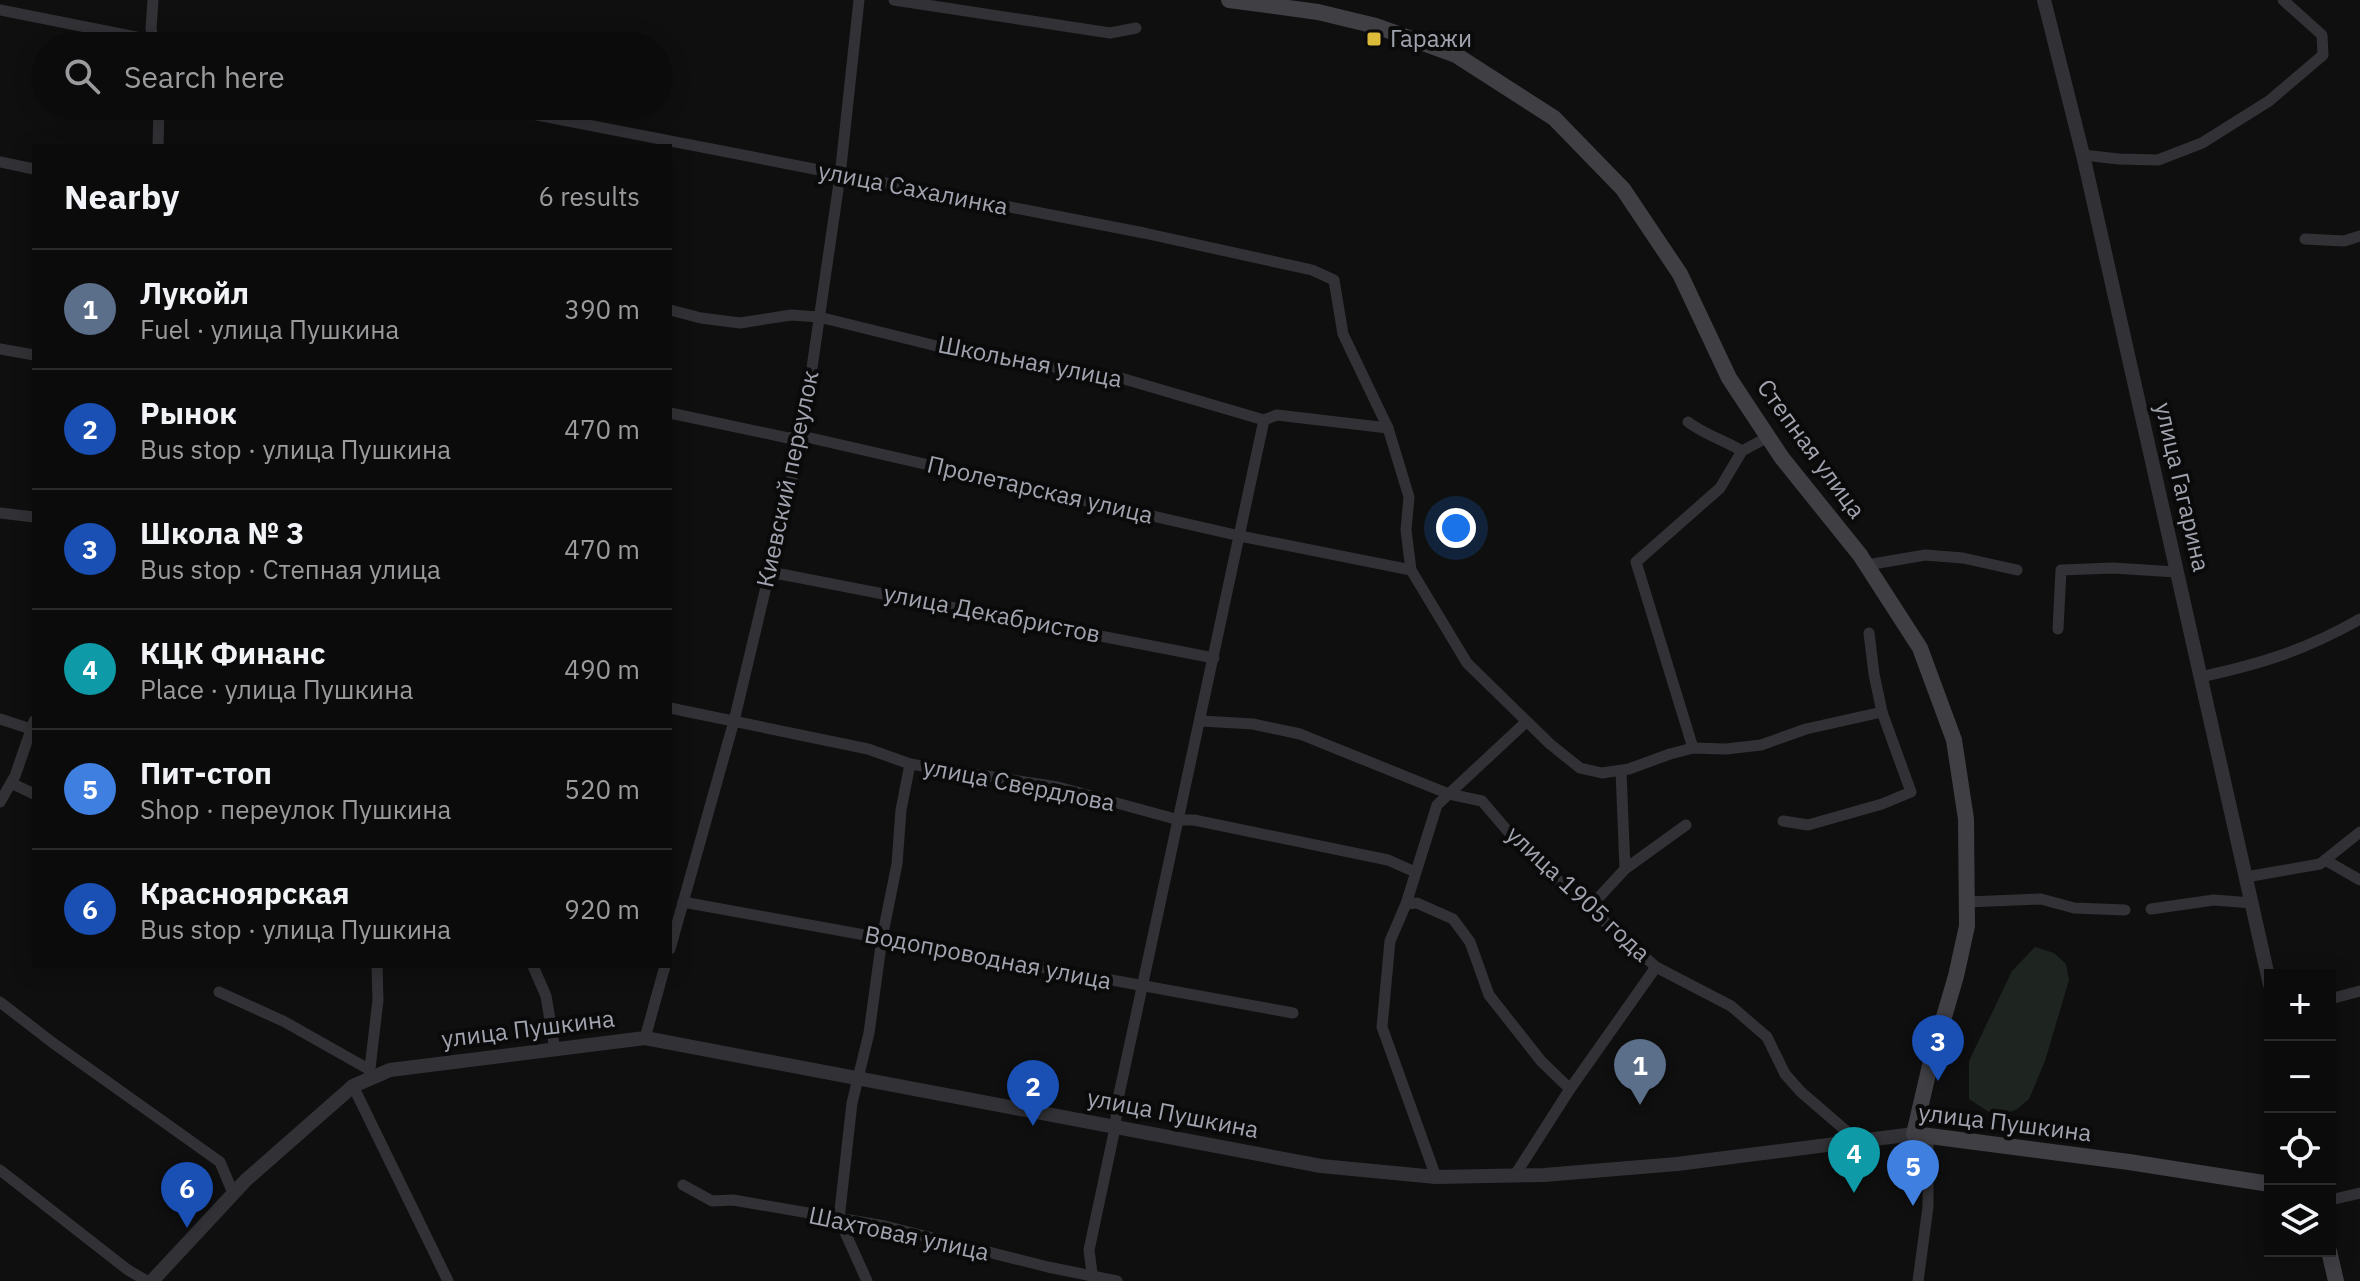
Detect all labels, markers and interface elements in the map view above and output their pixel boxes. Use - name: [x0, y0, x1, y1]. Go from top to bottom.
- place label: Гаражи: [1390, 22, 1472, 54]
- marker: Гаражи: [1365, 30, 1383, 48]
- search box: [32, 32, 672, 120]
- icon: search: [60, 54, 104, 98]
- text: Search here: [124, 57, 285, 96]
- street label: улица Сахалинка: [816, 154, 1011, 222]
- text: Nearby: [64, 174, 179, 218]
- text: 6 results: [538, 179, 640, 213]
- text: Лукойл: [140, 273, 249, 312]
- text: 1: [82, 292, 98, 326]
- text: 390 m: [564, 292, 640, 326]
- text: Fuel · улица Пушкина: [140, 312, 399, 346]
- street label: Школьная улица: [935, 327, 1125, 395]
- street label: Киевский переулок: [748, 367, 826, 590]
- street label: Степная улица: [1750, 372, 1873, 525]
- text: Рынок: [140, 393, 237, 432]
- street label: улица Гагарина: [2148, 399, 2218, 575]
- text: 2: [82, 412, 98, 446]
- text: 470 m: [564, 412, 640, 446]
- text: Bus stop · улица Пушкина: [140, 432, 451, 466]
- street label: Пролетарская улица: [924, 447, 1156, 531]
- your location: [1436, 508, 1476, 548]
- text: Школа № 3: [140, 513, 304, 552]
- text: 3: [82, 532, 98, 566]
- text: 470 m: [564, 532, 640, 566]
- text: Bus stop · Степная улица: [140, 552, 441, 586]
- street label: улица Декабристов: [881, 576, 1103, 650]
- text: КЦК Финанс: [140, 633, 326, 672]
- text: 4: [82, 652, 98, 686]
- text: 490 m: [564, 652, 640, 686]
- text: Place · улица Пушкина: [140, 672, 413, 706]
- street label: улица Свердлова: [920, 750, 1118, 818]
- text: Пит-стоп: [140, 753, 272, 792]
- text: 5: [82, 772, 98, 806]
- text: 520 m: [564, 772, 640, 806]
- text: Shop · переулок Пушкина: [140, 792, 451, 826]
- street label: улица 1905 года: [1500, 818, 1658, 968]
- text: Красноярская: [140, 873, 350, 912]
- text: 6: [82, 892, 98, 926]
- text: 920 m: [564, 892, 640, 926]
- text: Bus stop · улица Пушкина: [140, 912, 451, 946]
- street label: Водопроводная улица: [862, 917, 1115, 997]
- map controls: [2264, 969, 2336, 1257]
- button: +: [2264, 969, 2336, 1041]
- street label: улица Пушкина: [439, 1001, 616, 1055]
- pin: 3: [1912, 1015, 1964, 1081]
- pin: 1: [1614, 1039, 1666, 1105]
- button: −: [2264, 1041, 2336, 1113]
- pin: 2: [1007, 1060, 1059, 1126]
- street label: улица Пушкина: [1085, 1081, 1262, 1145]
- street label: улица Пушкина: [1917, 1096, 2094, 1149]
- button: locate: [2264, 1113, 2336, 1185]
- pin: 4: [1828, 1127, 1880, 1193]
- pin: 5: [1887, 1140, 1939, 1206]
- pin: 6: [161, 1162, 213, 1228]
- button: layers: [2264, 1185, 2336, 1257]
- street label: Шахтовая улица: [806, 1198, 992, 1268]

